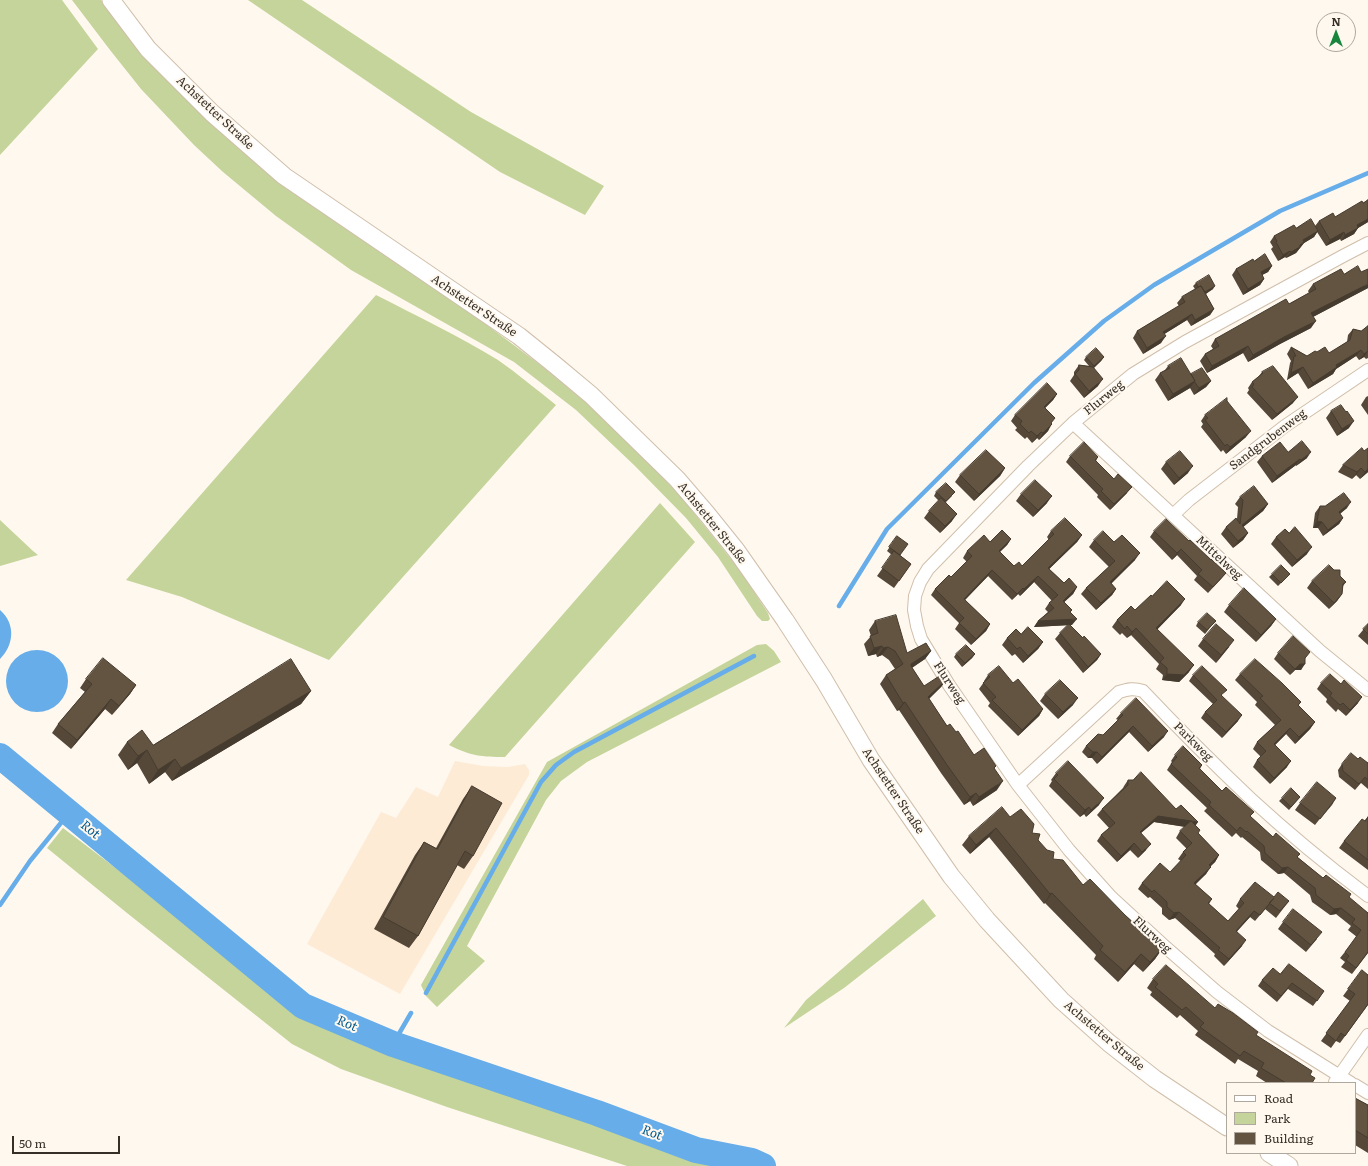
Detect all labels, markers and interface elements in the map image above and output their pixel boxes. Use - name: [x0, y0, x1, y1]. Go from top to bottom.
- north arrow: [1316, 12, 1356, 52]
- text: N: [1331, 13, 1341, 29]
- street label: Achstetter Straße: [173, 73, 257, 153]
- street label: Achstetter Straße: [428, 272, 520, 340]
- street label: Flurweg: [1081, 378, 1127, 418]
- street label: Sandgrubenweg: [1227, 406, 1309, 474]
- street label: Achstetter Straße: [675, 479, 749, 567]
- street label: Mittelweg: [1193, 533, 1245, 583]
- street label: Flurweg: [930, 659, 968, 707]
- street label: Parkweg: [1171, 720, 1215, 764]
- street label: Achstetter Straße: [859, 745, 927, 837]
- water label: Rot: [77, 817, 103, 843]
- street label: Flurweg: [1130, 914, 1174, 956]
- street label: Achstetter Straße: [1061, 998, 1147, 1074]
- water label: Rot: [335, 1013, 359, 1035]
- legend: [1226, 1082, 1356, 1154]
- text: Road: [1264, 1089, 1293, 1107]
- text: Park: [1264, 1109, 1290, 1127]
- water label: Rot: [640, 1122, 664, 1144]
- scale bar: [14, 1128, 122, 1154]
- text: Building: [1264, 1129, 1313, 1147]
- text: 50 m: [19, 1134, 46, 1152]

